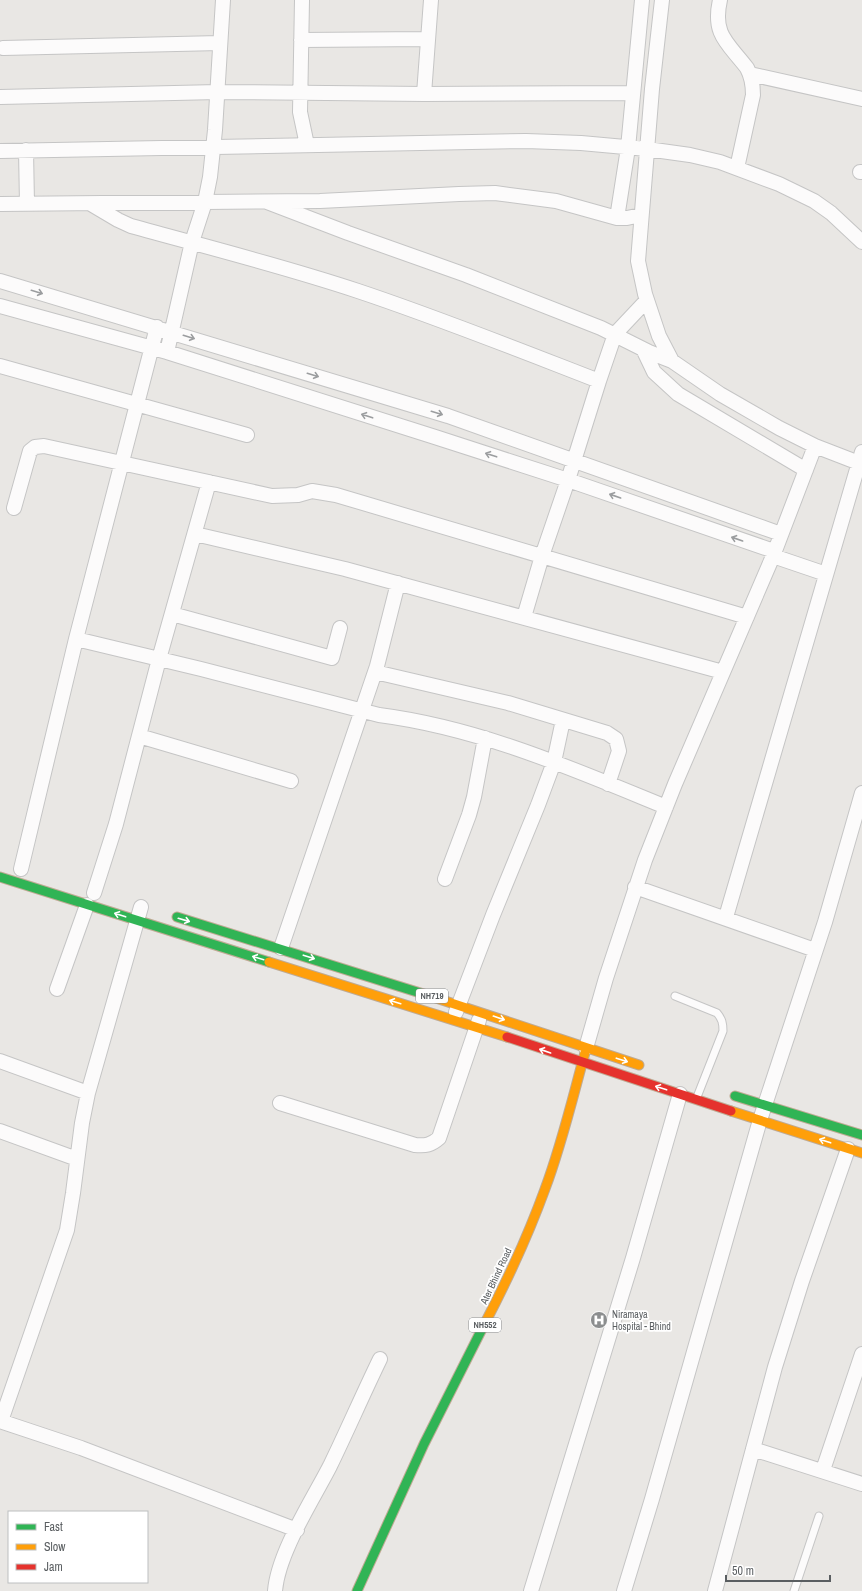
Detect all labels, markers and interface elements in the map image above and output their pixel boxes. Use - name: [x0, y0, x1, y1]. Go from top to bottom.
- one-way arrow: [31, 289, 44, 296]
- one-way arrow: [182, 334, 195, 341]
- one-way arrow: [306, 372, 319, 379]
- one-way arrow: [431, 410, 444, 417]
- one-way arrow: [362, 411, 374, 419]
- one-way arrow: [485, 451, 498, 458]
- one-way arrow: [608, 492, 621, 499]
- one-way arrow: [732, 534, 744, 542]
- one-way arrow: [114, 911, 127, 918]
- one-way arrow: [178, 917, 191, 924]
- one-way arrow: [251, 954, 264, 961]
- one-way arrow: [302, 954, 315, 961]
- road number: NH719: [416, 989, 448, 1003]
- one-way arrow: [389, 998, 402, 1005]
- one-way arrow: [493, 1015, 506, 1022]
- one-way arrow: [539, 1047, 552, 1054]
- one-way arrow: [616, 1056, 628, 1064]
- one-way arrow: [656, 1083, 668, 1091]
- one-way arrow: [818, 1137, 831, 1144]
- street label: Ater Bhind Road: [477, 1246, 515, 1307]
- place label: Niramaya Hospital - Bhind: [612, 1308, 671, 1333]
- hospital icon: Niramaya Hospital - Bhind: [589, 1310, 609, 1330]
- road number: NH552: [469, 1318, 501, 1332]
- legend: [8, 1511, 148, 1583]
- text: Fast: [44, 1519, 63, 1535]
- text: Slow: [44, 1539, 66, 1555]
- scale bar: [726, 1557, 830, 1583]
- text: Jam: [44, 1559, 63, 1575]
- text: 50 m: [732, 1563, 754, 1579]

